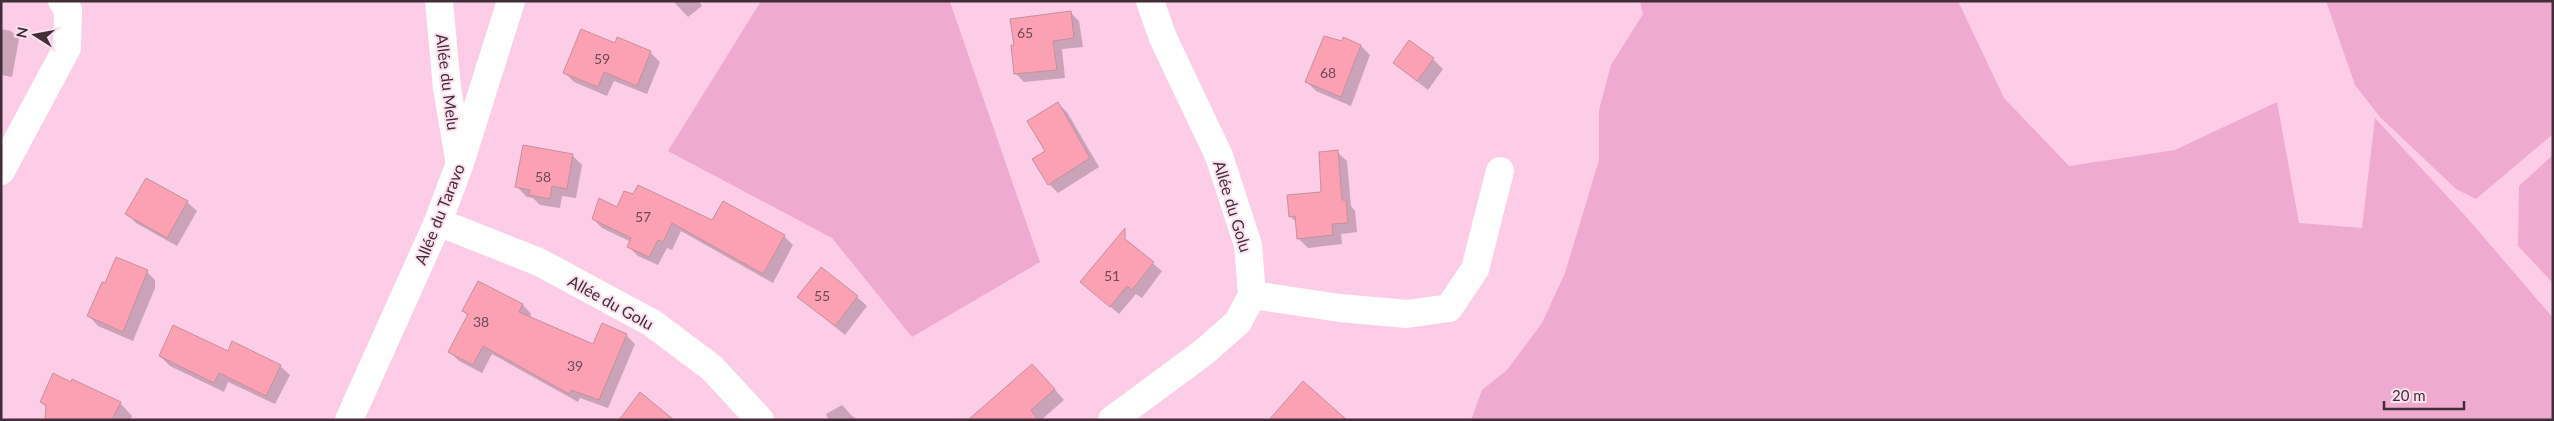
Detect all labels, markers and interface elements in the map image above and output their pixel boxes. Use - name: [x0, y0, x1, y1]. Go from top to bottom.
- north arrow: [10, 10, 60, 60]
- house number: 65: [1017, 24, 1033, 41]
- text: N: [12, 26, 31, 39]
- street label: Allée du Melu: [433, 33, 463, 131]
- house number: 59: [594, 50, 610, 67]
- house number: 68: [1320, 64, 1336, 81]
- street label: Allée du Golu: [1210, 158, 1256, 254]
- street label: Allée du Taravo: [410, 161, 468, 267]
- house number: 58: [535, 168, 551, 185]
- house number: 57: [635, 208, 651, 225]
- house number: 51: [1104, 267, 1120, 284]
- street label: Allée du Golu: [565, 271, 657, 333]
- house number: 55: [814, 287, 830, 304]
- house number: 38: [473, 313, 489, 330]
- house number: 39: [567, 357, 583, 374]
- scale bar: [2384, 378, 2464, 410]
- text: 20 m: [2392, 386, 2426, 404]

